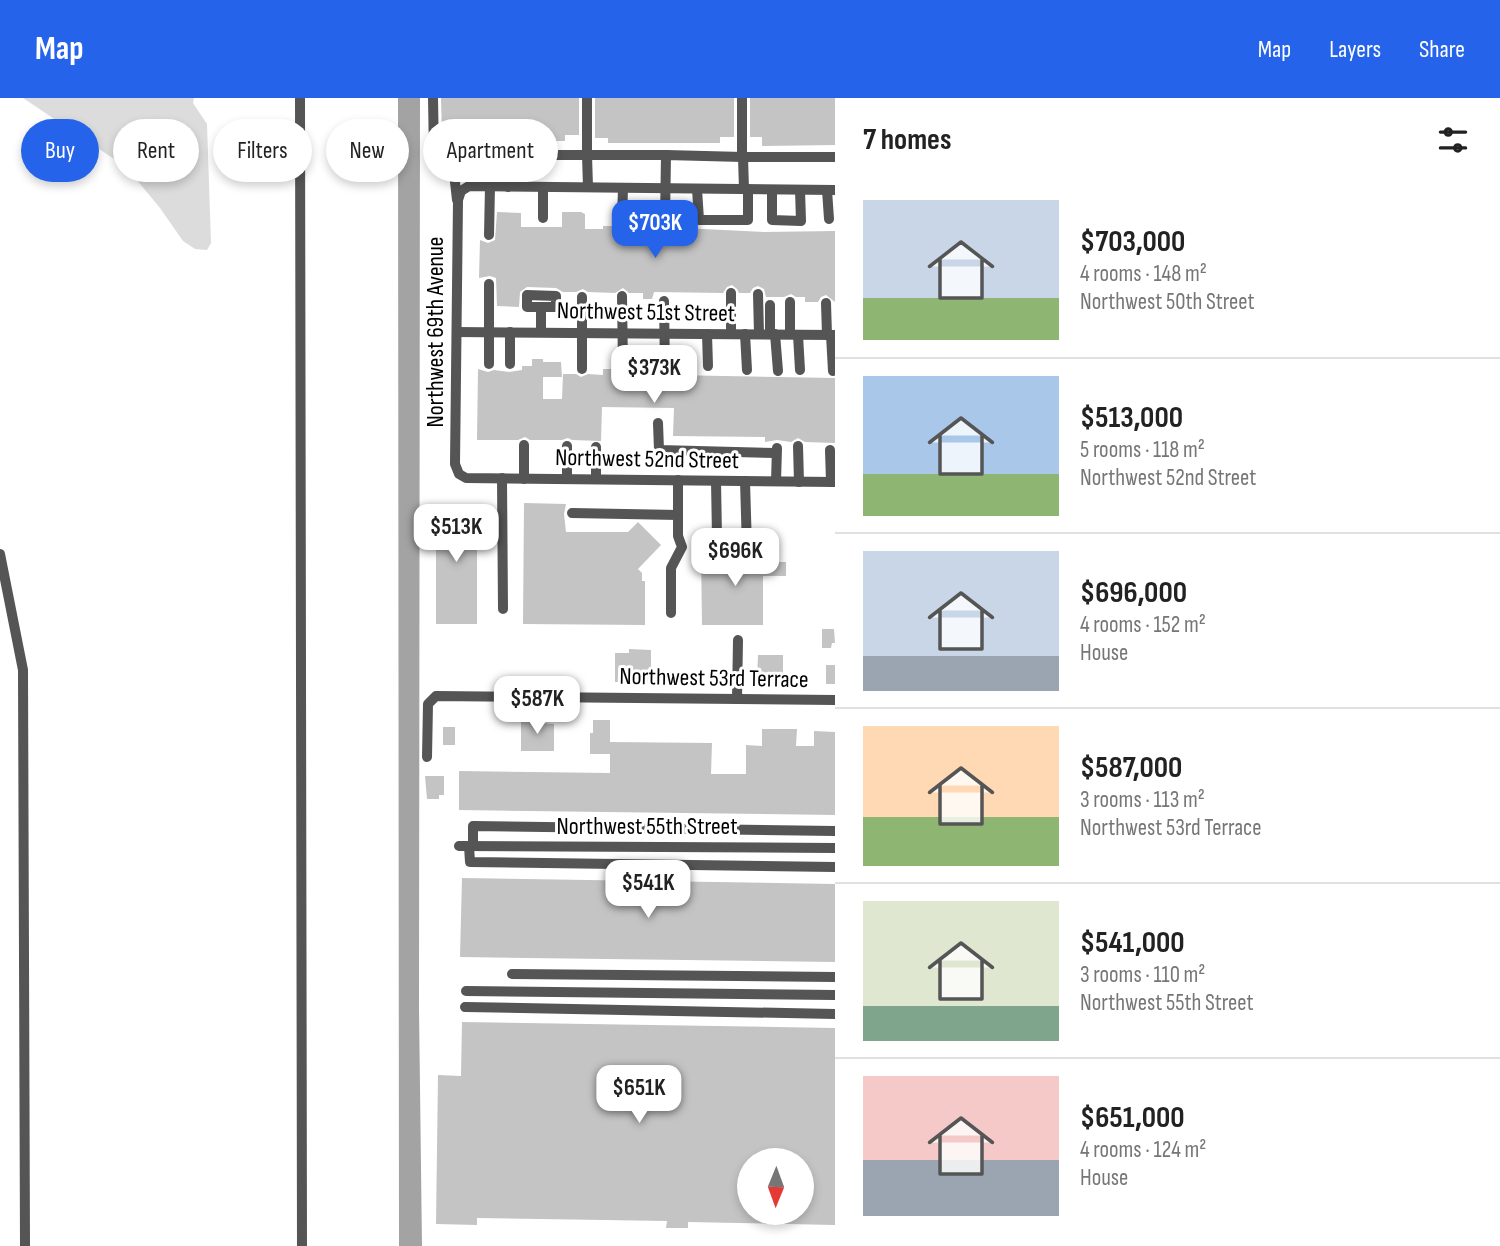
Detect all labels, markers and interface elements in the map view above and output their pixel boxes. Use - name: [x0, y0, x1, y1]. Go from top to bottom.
- text: Map: [35, 29, 84, 69]
- text: Map: [1258, 35, 1291, 64]
- text: Layers: [1329, 35, 1381, 64]
- text: Share: [1419, 35, 1465, 64]
- chip: Buy: [21, 119, 99, 182]
- chip: Rent: [113, 119, 199, 182]
- chip: Filters: [213, 119, 312, 182]
- chip: New: [326, 119, 409, 182]
- chip: Apartment: [423, 119, 558, 182]
- icon: filters: [1434, 121, 1472, 159]
- text: 7 homes: [863, 122, 951, 158]
- pin: $703K: [606, 200, 704, 260]
- text: $703K: [628, 209, 682, 237]
- text: $703,000: [1080, 224, 1185, 260]
- icon: home: [919, 228, 1003, 312]
- street label: Northwest 69th Avenue: [421, 237, 450, 428]
- text: 4 rooms · 148 m²: [1080, 260, 1207, 288]
- text: Northwest 50th Street: [1080, 288, 1255, 316]
- street label: Northwest 51st Street: [557, 296, 735, 328]
- pin: $373K: [605, 345, 703, 405]
- text: $373K: [627, 354, 681, 382]
- text: $513,000: [1080, 400, 1183, 436]
- icon: home: [919, 404, 1003, 488]
- text: 5 rooms · 118 m²: [1080, 436, 1205, 464]
- street label: Northwest 52nd Street: [555, 443, 739, 475]
- text: Northwest 52nd Street: [1080, 464, 1256, 492]
- pin: $513K: [407, 504, 505, 564]
- text: $513K: [430, 513, 482, 541]
- pin: $696K: [686, 528, 784, 588]
- text: $696K: [707, 537, 763, 565]
- text: $696,000: [1080, 575, 1187, 611]
- icon: home: [919, 579, 1003, 663]
- text: 4 rooms · 152 m²: [1080, 611, 1206, 639]
- text: House: [1080, 639, 1128, 667]
- street label: Northwest 53rd Terrace: [619, 662, 809, 694]
- pin: $587K: [488, 676, 586, 736]
- text: $587K: [510, 685, 564, 713]
- text: $587,000: [1080, 750, 1182, 786]
- icon: home: [919, 754, 1003, 838]
- text: 3 rooms · 113 m²: [1080, 786, 1205, 814]
- street label: Northwest 55th Street: [556, 812, 738, 841]
- text: Northwest 53rd Terrace: [1080, 814, 1261, 842]
- pin: $541K: [599, 860, 697, 920]
- text: $541K: [621, 869, 675, 897]
- text: $541,000: [1080, 925, 1185, 961]
- icon: home: [919, 929, 1003, 1013]
- text: 3 rooms · 110 m²: [1080, 961, 1205, 989]
- text: Northwest 55th Street: [1080, 989, 1254, 1017]
- pin: $651K: [590, 1066, 688, 1125]
- text: $651K: [612, 1074, 666, 1102]
- text: $651,000: [1080, 1100, 1185, 1136]
- icon: home: [919, 1104, 1003, 1188]
- text: 4 rooms · 124 m²: [1080, 1136, 1206, 1164]
- north arrow: [737, 1148, 814, 1225]
- map controls: [737, 1148, 814, 1225]
- text: House: [1080, 1164, 1128, 1192]

